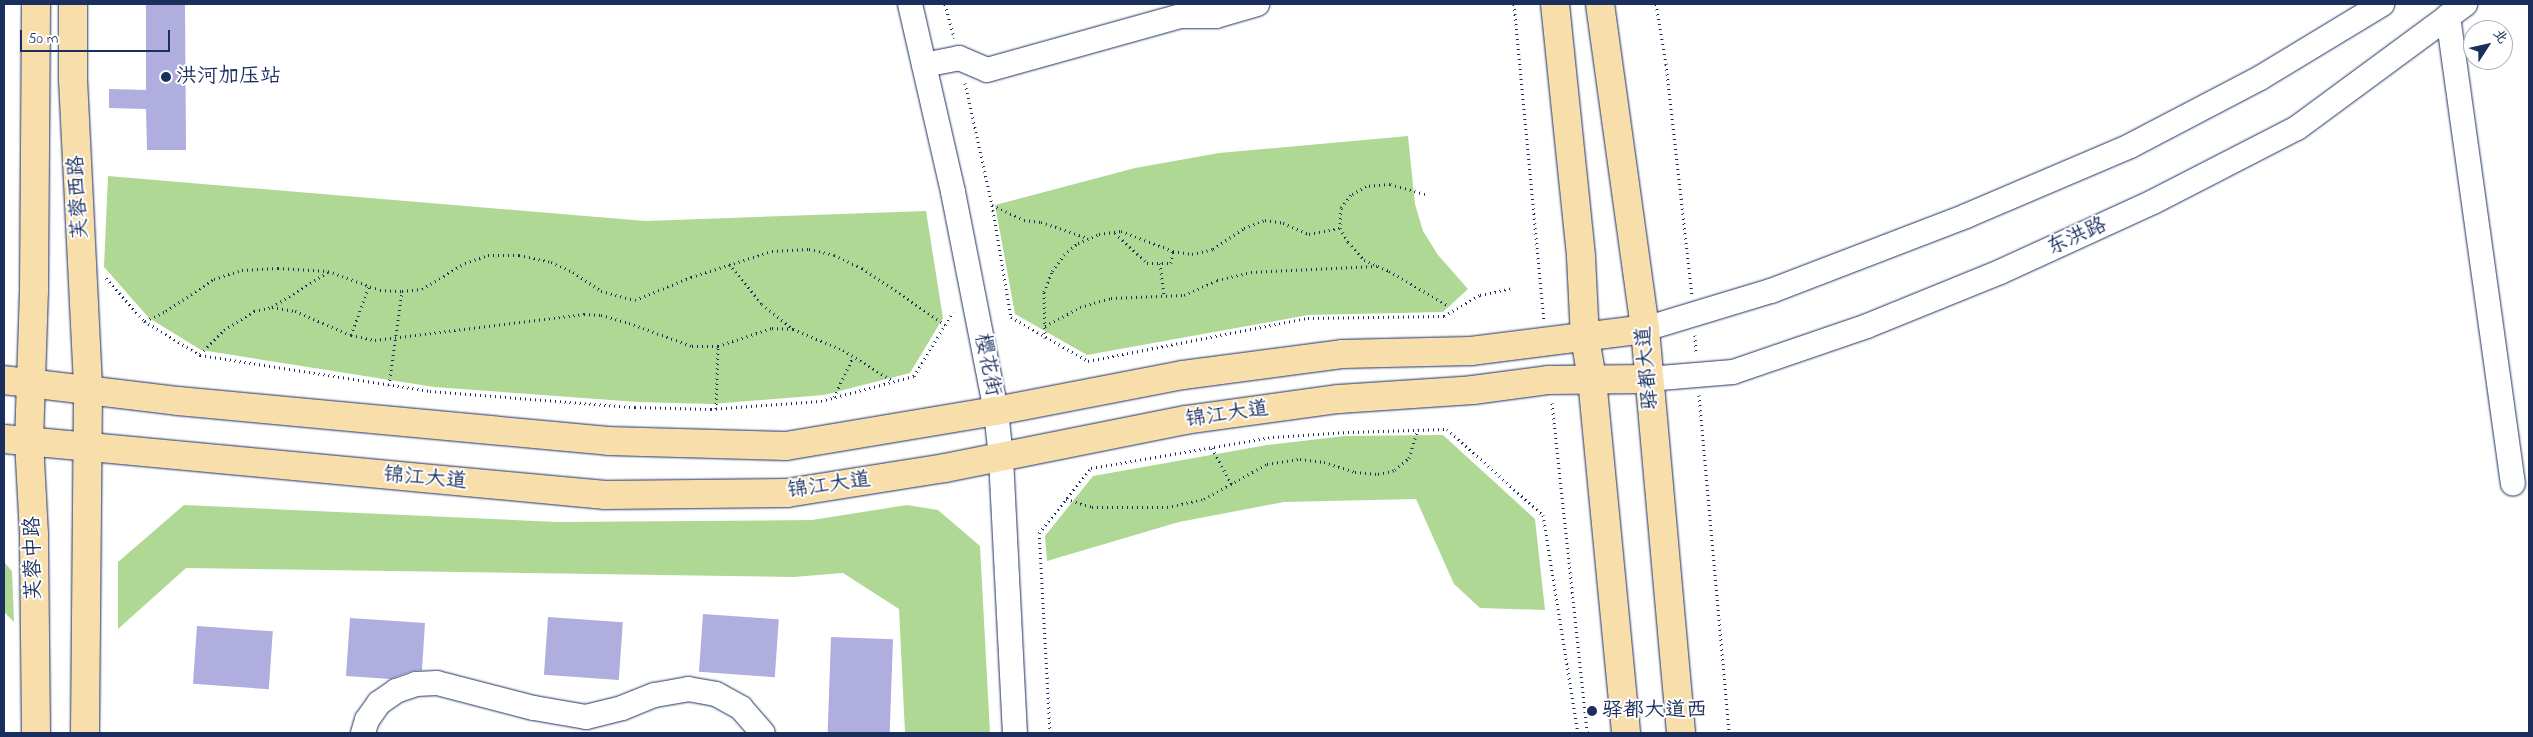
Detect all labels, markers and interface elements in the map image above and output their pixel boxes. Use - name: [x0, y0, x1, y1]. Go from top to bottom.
- scale bar: [22, 20, 172, 52]
- north arrow: [2463, 20, 2513, 70]
- text: 北: [2487, 25, 2512, 48]
- text: 50 m: [28, 28, 58, 50]
- place label: 洪河加压站: [176, 64, 281, 90]
- marker: 洪河加压站: [160, 71, 172, 83]
- street label: 芙蓉西路: [64, 154, 94, 240]
- street label: 东洪路: [2043, 213, 2111, 261]
- street label: 驿都大道: [1632, 325, 1664, 411]
- street label: 樱花街: [969, 332, 1005, 398]
- street label: 锦江大道: [1184, 397, 1270, 433]
- street label: 锦江大道: [382, 463, 468, 495]
- street label: 锦江大道: [786, 468, 872, 504]
- street label: 芙蓉中路: [21, 516, 47, 600]
- place label: 驿都大道西: [1602, 698, 1707, 724]
- marker: 驿都大道西: [1586, 705, 1598, 717]

